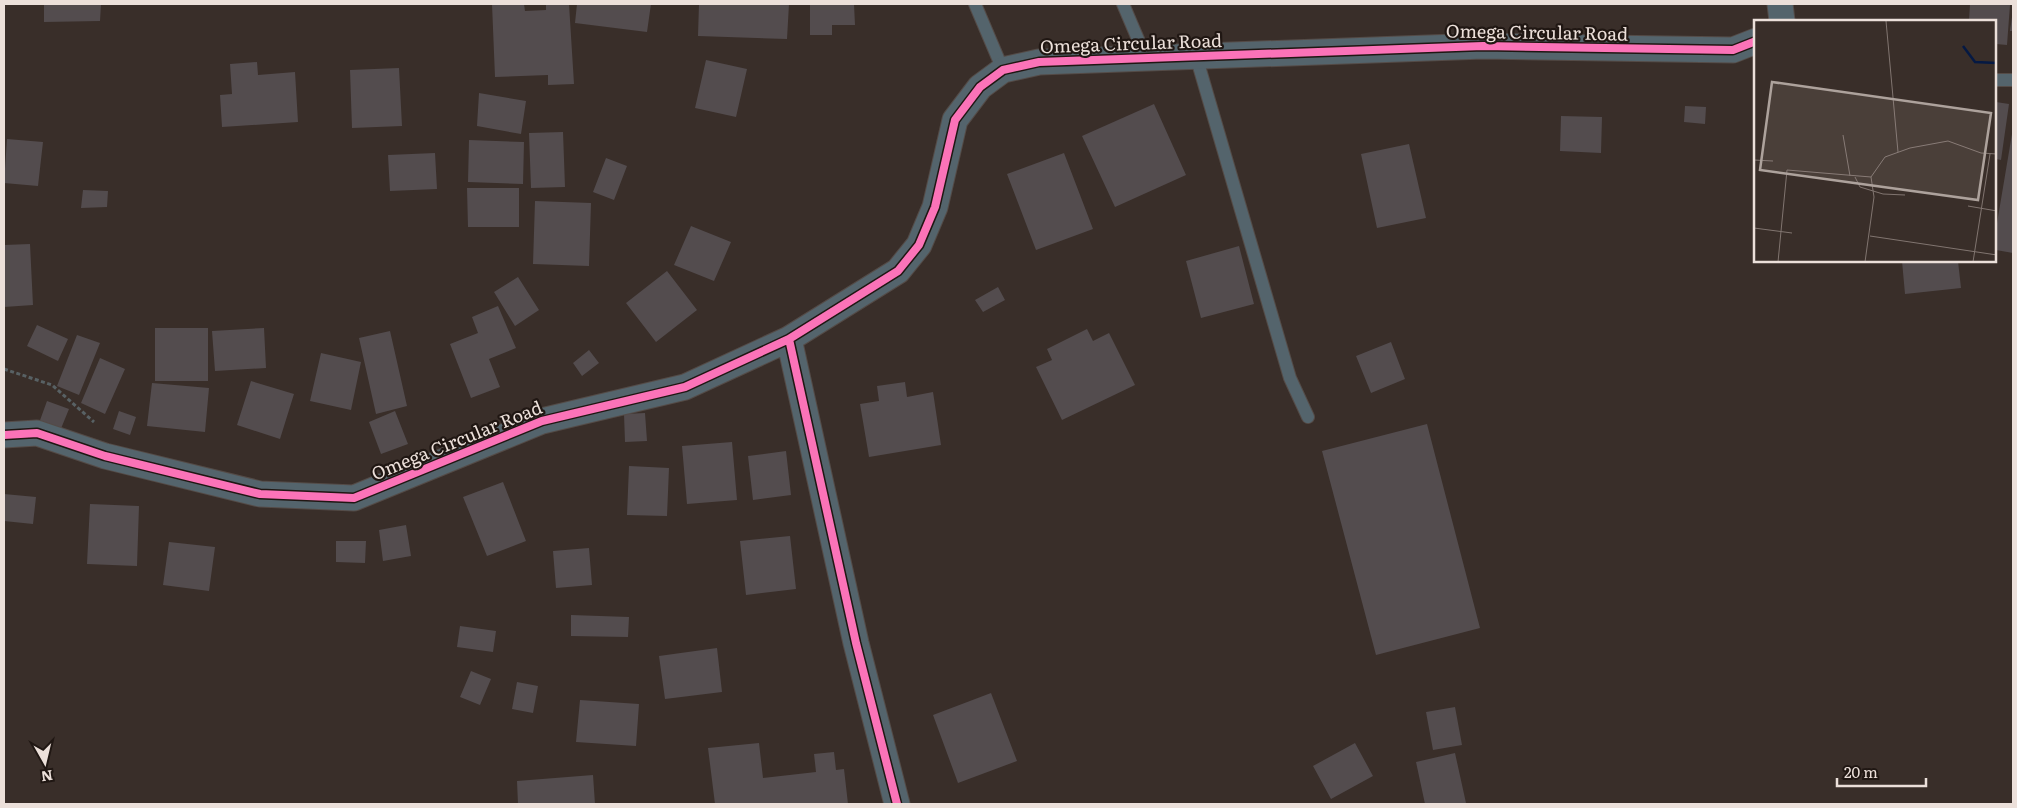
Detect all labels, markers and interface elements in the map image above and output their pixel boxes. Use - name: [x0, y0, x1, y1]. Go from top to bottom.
- street label: Omega Circular Road: [1446, 16, 1628, 47]
- inset map: [1754, 20, 1997, 262]
- street label: Omega Circular Road: [1039, 26, 1222, 59]
- street label: Omega Circular Road: [367, 393, 546, 486]
- north arrow: [20, 738, 70, 788]
- scale bar: [1837, 756, 1926, 788]
- text: 20 m: [1844, 760, 1878, 783]
- text: N: [39, 766, 54, 788]

